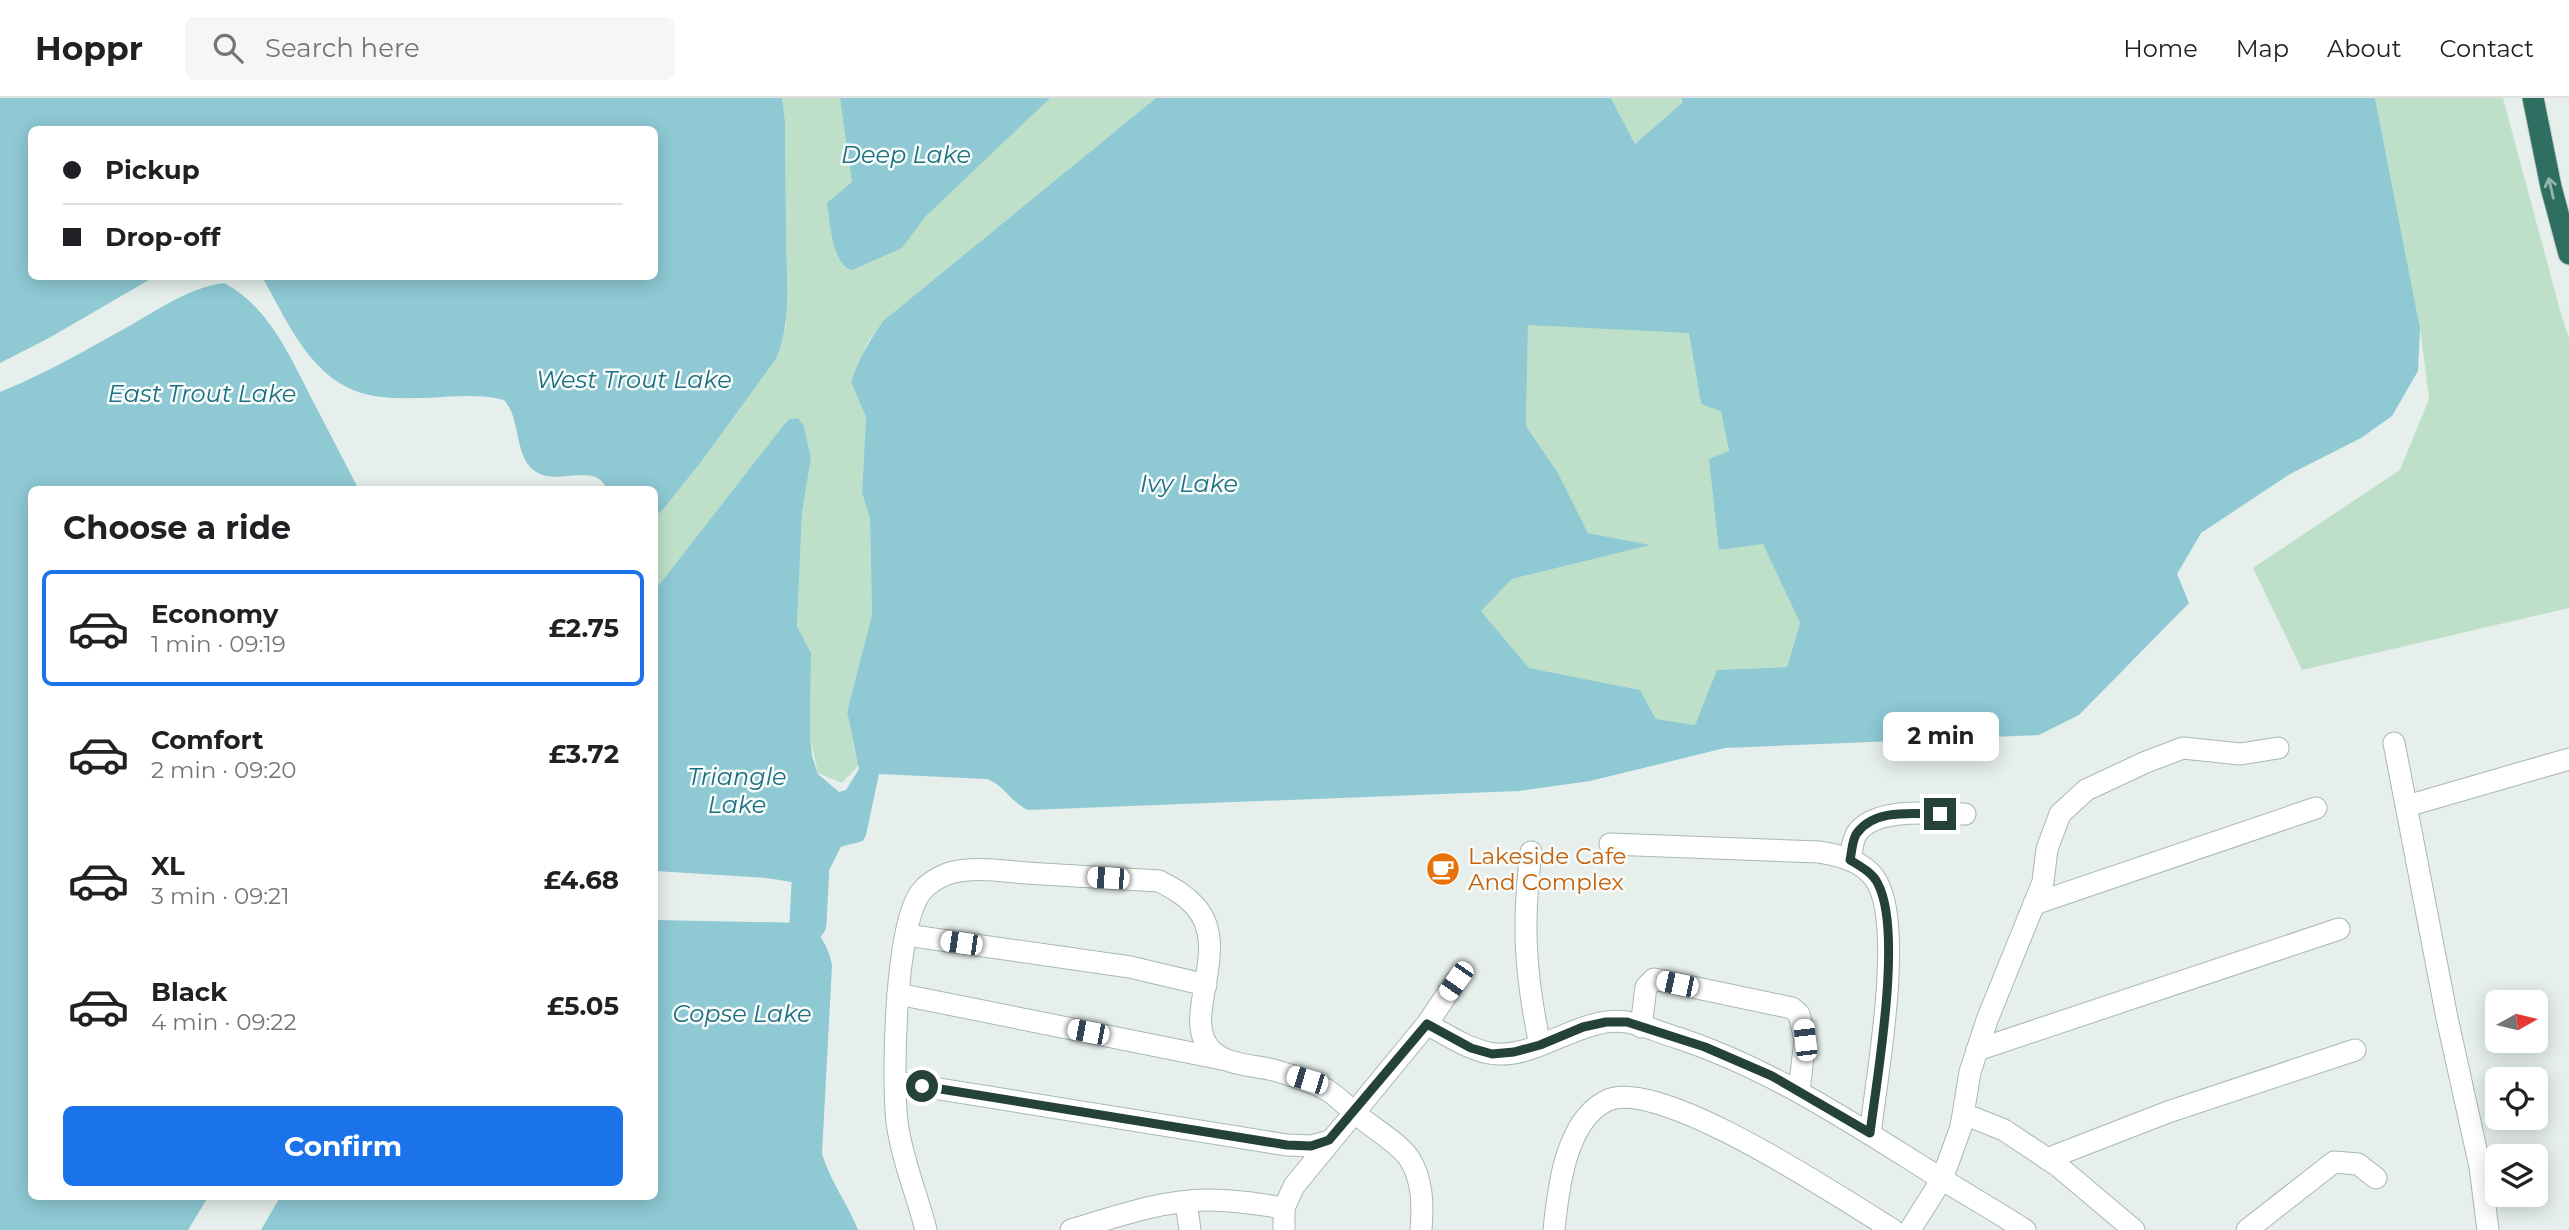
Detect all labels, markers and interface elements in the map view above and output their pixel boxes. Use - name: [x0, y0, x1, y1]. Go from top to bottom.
- search box: [185, 17, 675, 80]
- text: Hoppr: [35, 28, 143, 68]
- icon: search: [209, 29, 247, 67]
- text: Search here: [265, 32, 420, 64]
- text: Home: [2123, 34, 2198, 63]
- text: Map: [2236, 34, 2289, 63]
- text: About: [2327, 34, 2401, 63]
- text: Contact: [2439, 34, 2534, 63]
- water label: Deep Lake: [841, 140, 971, 169]
- text: Pickup: [105, 154, 200, 186]
- one-way arrow: [2544, 178, 2557, 200]
- text: Drop-off: [105, 221, 220, 253]
- water label: West Trout Lake: [536, 365, 732, 394]
- water label: East Trout Lake: [108, 379, 296, 408]
- water label: Ivy Lake: [1140, 469, 1238, 498]
- text: Choose a ride: [63, 508, 291, 547]
- icon: car: [67, 597, 130, 660]
- text: Economy: [151, 598, 278, 630]
- text: £2.75: [549, 612, 619, 644]
- text: 1 min · 09:19: [151, 630, 286, 658]
- callout: 2 min: [1882, 712, 1998, 762]
- text: 2 min: [1907, 722, 1975, 750]
- icon: car: [67, 723, 130, 786]
- text: Comfort: [151, 724, 263, 756]
- text: £3.72: [549, 738, 619, 770]
- text: 2 min · 09:20: [151, 756, 296, 784]
- water label: Triangle Lake: [687, 762, 787, 819]
- route end: [1924, 798, 1956, 830]
- place label: Lakeside Cafe And Complex: [1468, 842, 1626, 896]
- icon: car: [67, 849, 130, 912]
- text: XL: [151, 850, 185, 882]
- cafe icon: Lakeside Cafe And Complex: [1424, 850, 1462, 888]
- text: £4.68: [544, 864, 619, 896]
- car: [1087, 866, 1130, 890]
- text: 3 min · 09:21: [151, 882, 289, 910]
- car: [939, 930, 984, 956]
- car: [1436, 958, 1477, 1004]
- car: [1655, 969, 1700, 999]
- icon: car: [67, 975, 130, 1038]
- text: Black: [151, 976, 227, 1008]
- text: £5.05: [547, 990, 619, 1022]
- north arrow: [2485, 990, 2548, 1054]
- map controls: [2485, 990, 2548, 1207]
- water label: Copse Lake: [673, 999, 812, 1028]
- text: 4 min · 09:22: [151, 1008, 296, 1036]
- car: [1066, 1018, 1111, 1046]
- car: [1793, 1018, 1818, 1062]
- car: [1284, 1064, 1331, 1096]
- button: locate: [2485, 1067, 2548, 1130]
- route start: [906, 1070, 938, 1102]
- button: Confirm: [63, 1106, 623, 1186]
- button: layers: [2485, 1144, 2548, 1207]

